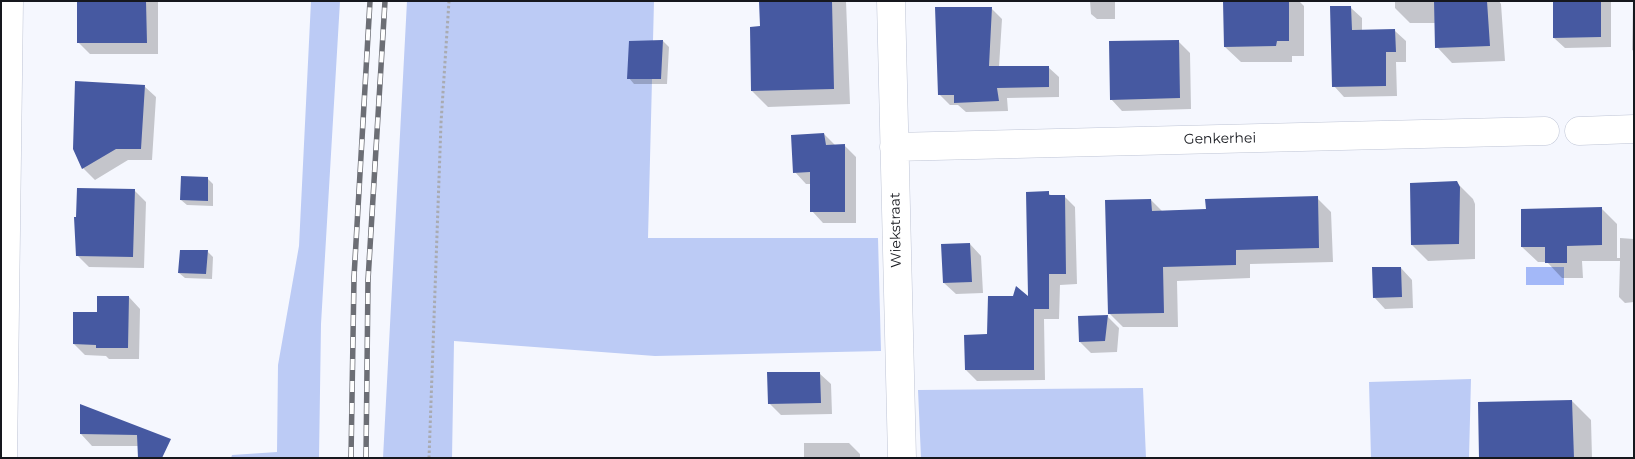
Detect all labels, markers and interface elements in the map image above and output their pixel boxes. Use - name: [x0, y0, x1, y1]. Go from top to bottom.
- street label: Genkerhei: [1184, 130, 1256, 148]
- street label: Wiekstraat: [887, 192, 905, 268]

